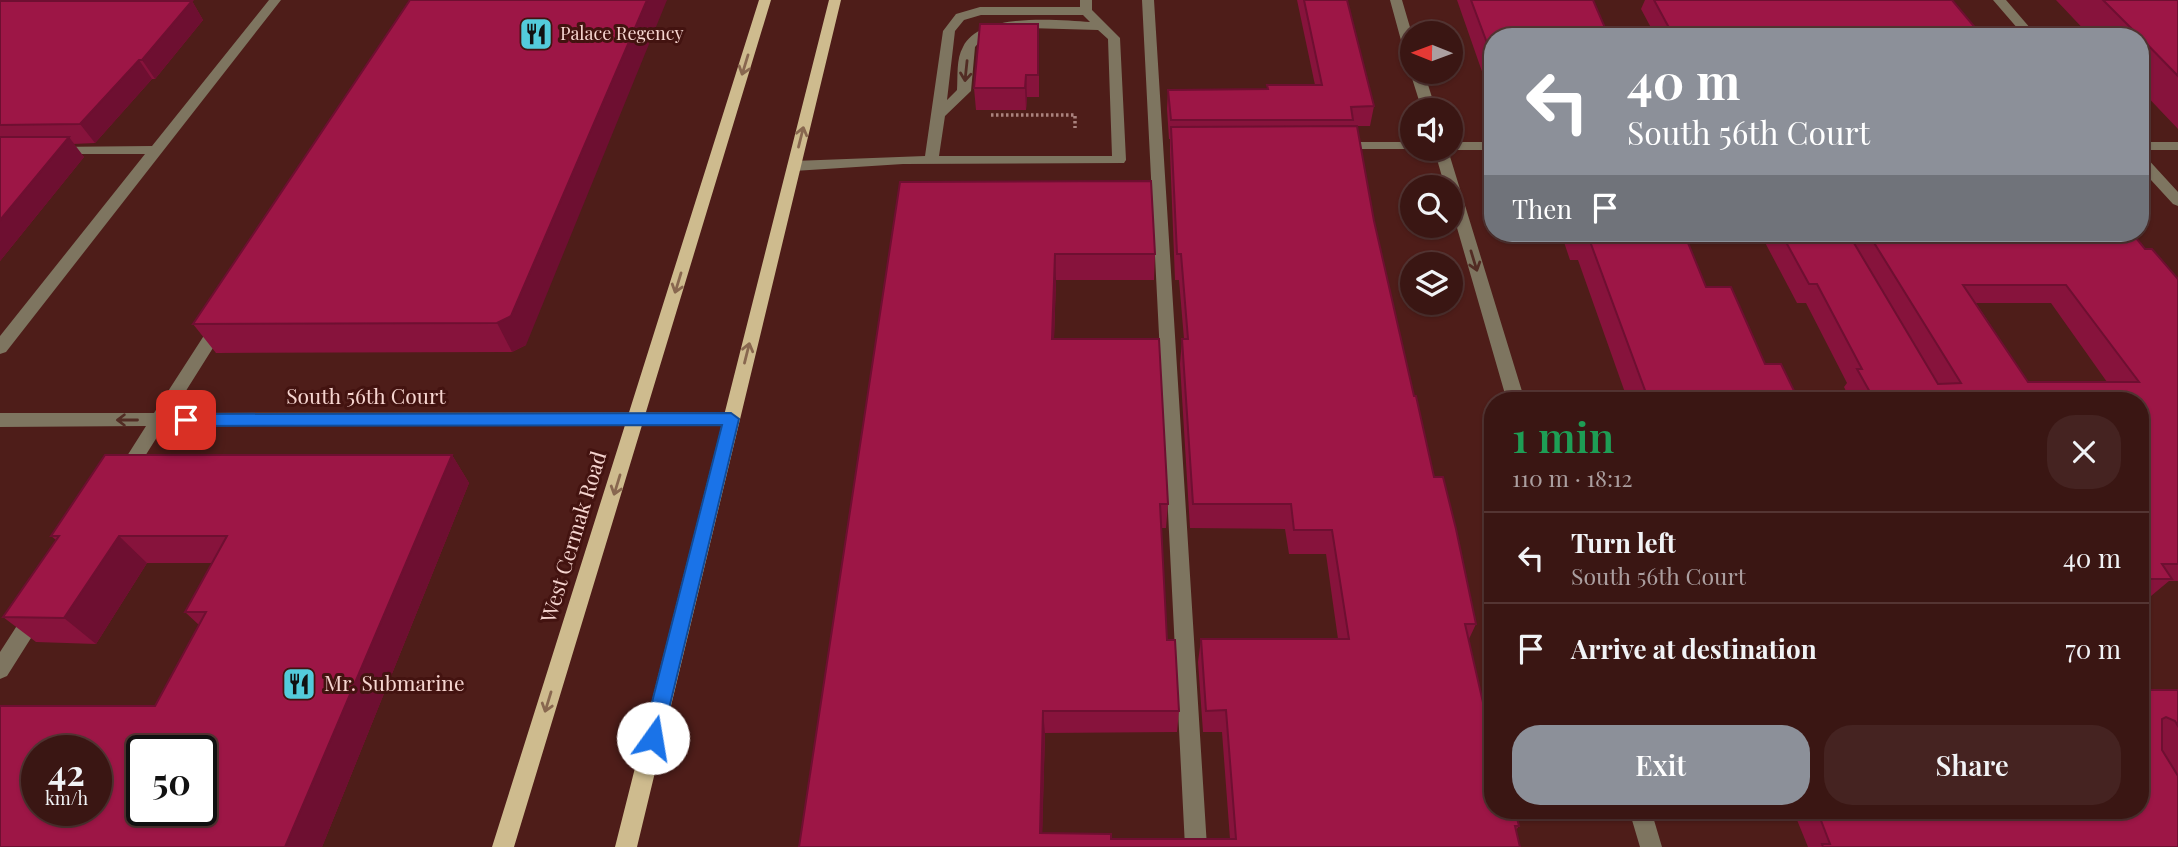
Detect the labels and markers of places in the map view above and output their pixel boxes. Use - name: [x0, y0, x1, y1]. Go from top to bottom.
- restaurant icon: Palace Regency: [517, 15, 555, 53]
- place label: Palace Regency: [560, 21, 684, 45]
- pin: [156, 390, 216, 450]
- restaurant icon: Mr. Submarine: [280, 665, 318, 703]
- place label: Mr. Submarine: [324, 668, 465, 696]

